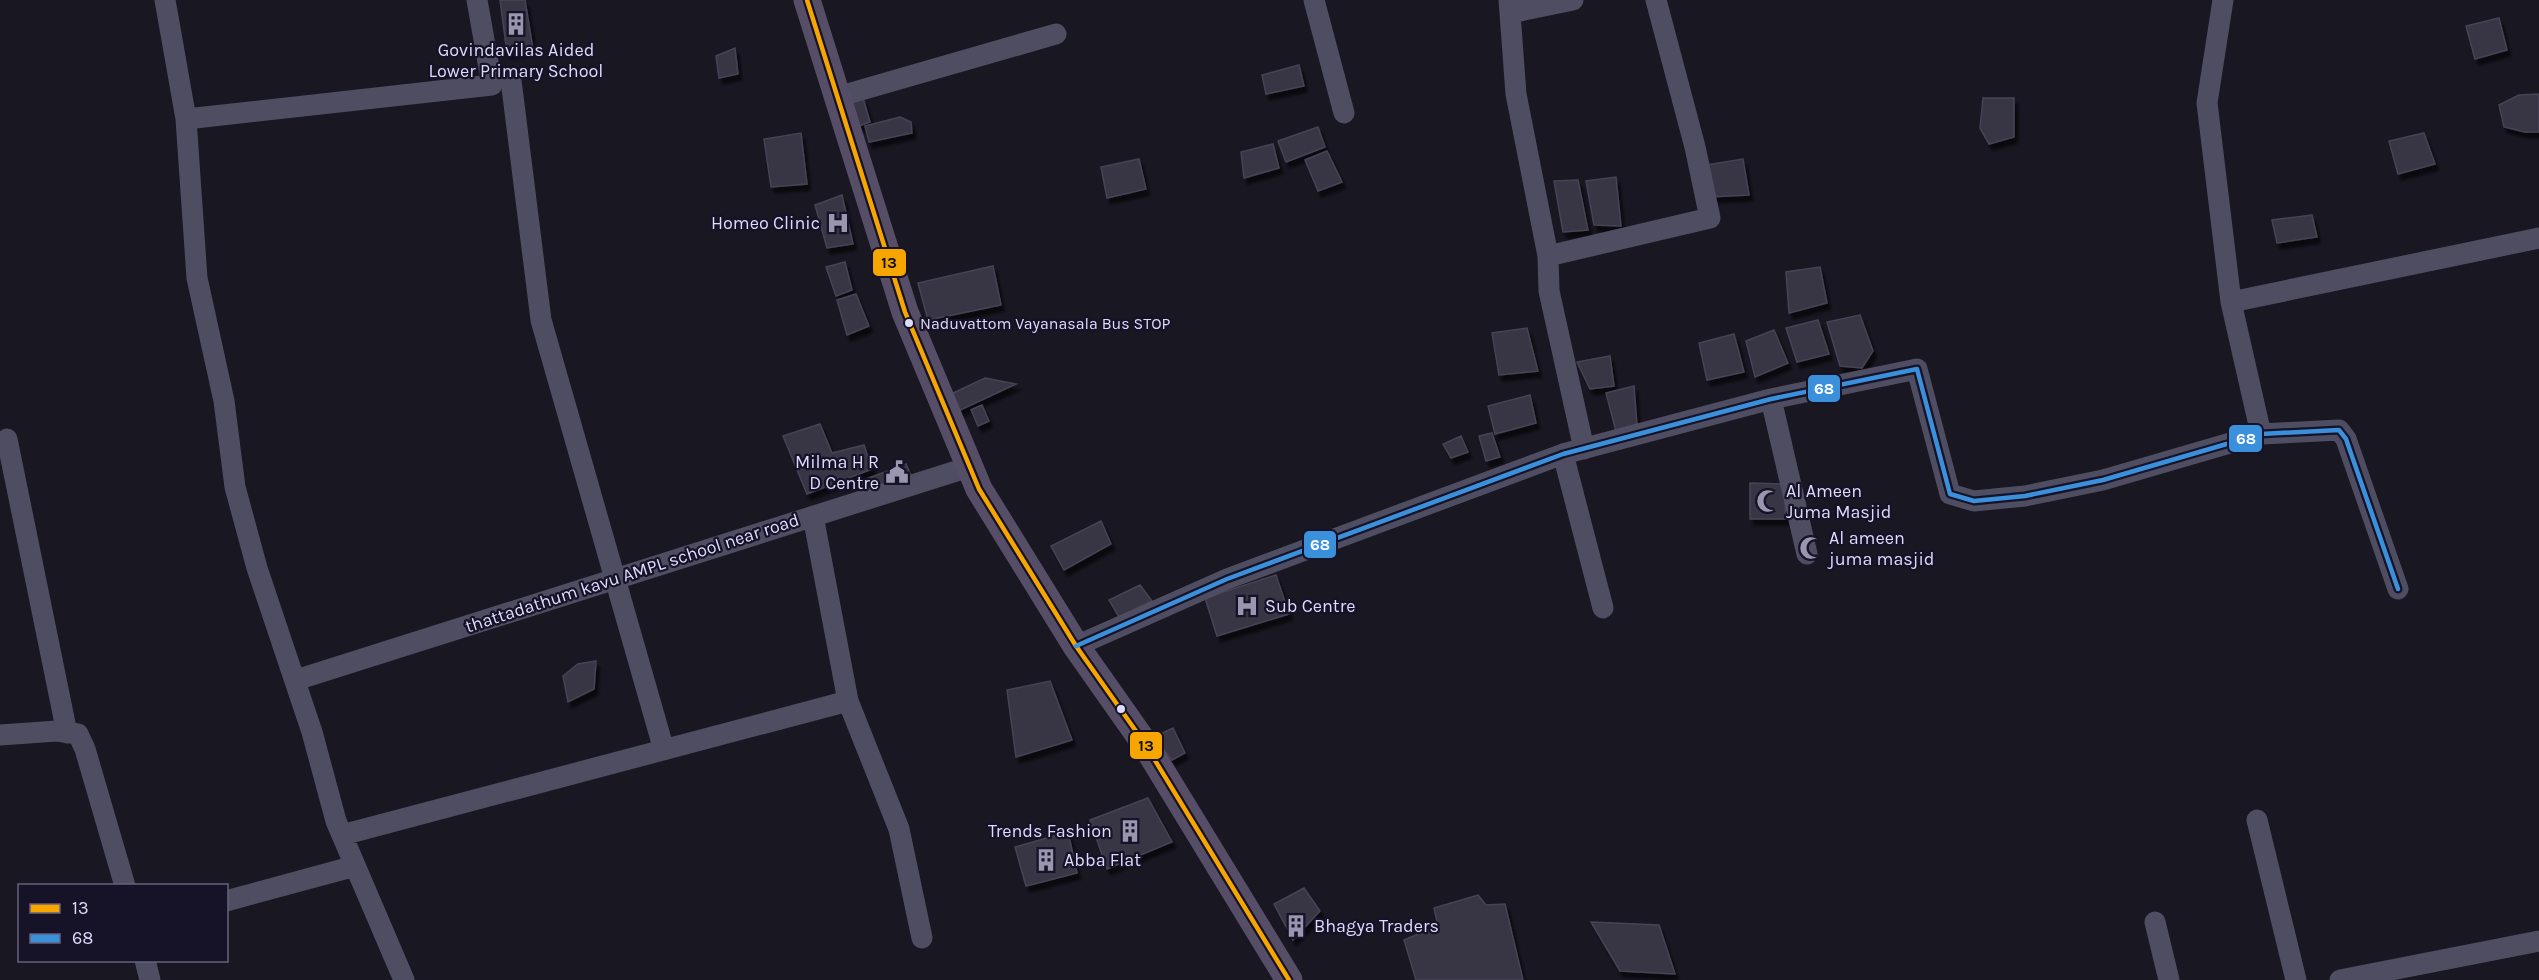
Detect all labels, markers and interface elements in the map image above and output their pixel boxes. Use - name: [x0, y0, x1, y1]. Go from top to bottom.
- building icon: Govindavilas Aided Lower Primary School: [503, 11, 529, 37]
- place label: Govindavilas Aided Lower Primary School: [429, 39, 603, 82]
- hospital icon: Homeo Clinic: [825, 210, 851, 236]
- place label: Homeo Clinic: [711, 212, 820, 234]
- line badge: 13: [872, 248, 907, 277]
- text: 13: [881, 253, 897, 272]
- place label: Naduvattom Vayanasala Bus STOP: [920, 314, 1170, 333]
- marker: Naduvattom Vayanasala Bus STOP: [903, 317, 915, 329]
- line badge: 68: [1807, 374, 1841, 403]
- text: 68: [1814, 379, 1834, 398]
- line badge: 68: [2228, 424, 2263, 453]
- text: 68: [2236, 429, 2256, 448]
- place label: Milma H R D Centre: [795, 451, 879, 494]
- public building icon: Milma H R D Centre: [884, 459, 910, 485]
- place label: Al Ameen Juma Masjid: [1786, 480, 1891, 523]
- mosque icon: Al Ameen Juma Masjid: [1755, 488, 1781, 514]
- street label: thattadathum kavu AMPL school near road: [462, 508, 802, 638]
- place label: Al ameen juma masjid: [1827, 527, 1934, 570]
- line badge: 68: [1303, 530, 1337, 559]
- text: 68: [1310, 535, 1330, 554]
- mosque icon: Al ameen juma masjid: [1798, 535, 1824, 561]
- hospital icon: Sub Centre: [1234, 593, 1260, 619]
- place label: Sub Centre: [1265, 595, 1355, 617]
- unlabelled marker: [1115, 703, 1127, 715]
- line badge: 13: [1129, 731, 1163, 760]
- text: 13: [1138, 736, 1154, 755]
- building icon: Trends Fashion: [1117, 818, 1143, 844]
- place label: Trends Fashion: [988, 820, 1112, 842]
- building icon: Abba Flat: [1033, 847, 1059, 873]
- place label: Abba Flat: [1064, 849, 1141, 871]
- legend: [18, 884, 228, 962]
- text: 13: [72, 897, 89, 919]
- building icon: Bhagya Traders: [1283, 913, 1309, 939]
- place label: Bhagya Traders: [1314, 915, 1439, 937]
- text: 68: [72, 927, 93, 949]

